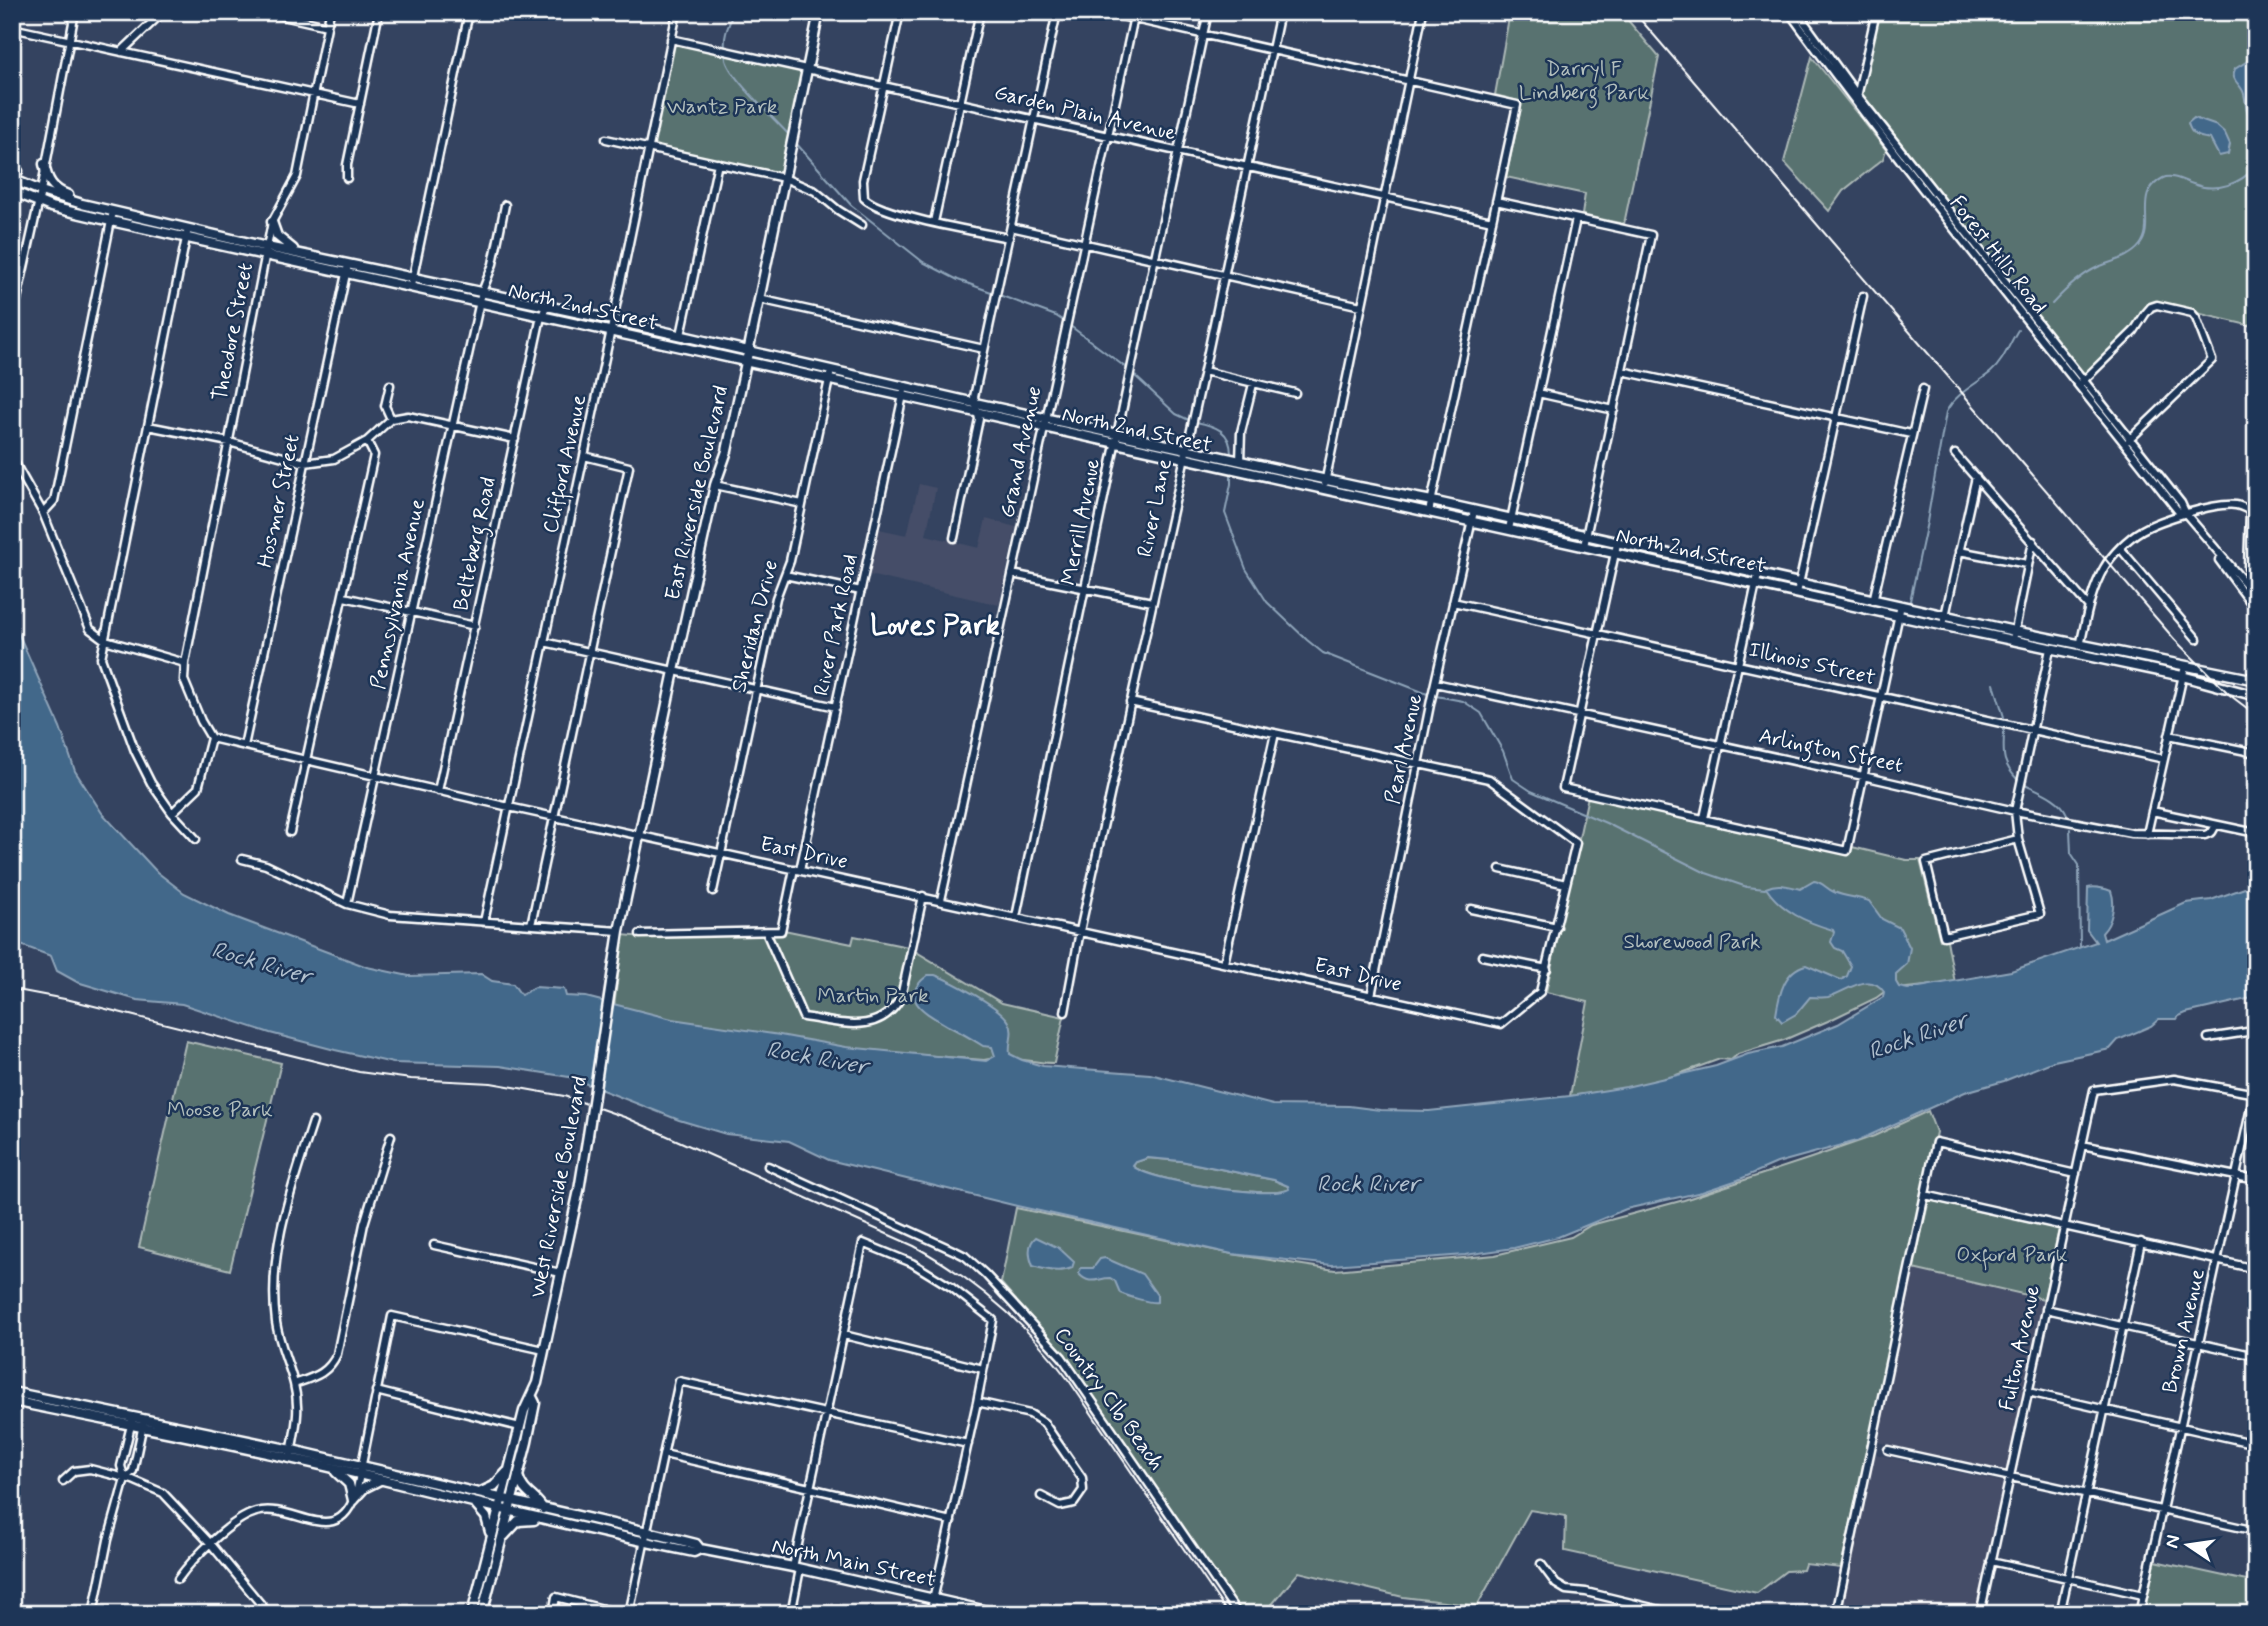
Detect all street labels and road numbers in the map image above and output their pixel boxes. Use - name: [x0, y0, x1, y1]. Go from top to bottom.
- street label: Garden Plain Avenue: [991, 78, 1179, 148]
- street label: Forest Hills Road: [1943, 190, 2053, 320]
- street label: Theodore Street: [206, 260, 260, 403]
- street label: North 2nd Street: [505, 276, 661, 338]
- street label: East Riverside Boulevard: [659, 383, 735, 603]
- street label: Grand Avenue: [993, 384, 1049, 520]
- street label: Clifford Avenue: [537, 392, 595, 536]
- street label: North 2nd Street: [1059, 400, 1215, 460]
- street label: Hosmer Street: [251, 432, 307, 570]
- street label: Merrill Avenue: [1055, 456, 1107, 588]
- street label: River Lane: [1131, 456, 1179, 560]
- street label: Belteberg Road: [447, 475, 505, 614]
- street label: Pennsylvania Avenue: [364, 496, 432, 692]
- street label: North 2nd Street: [1613, 521, 1769, 581]
- street label: River Park Road: [807, 552, 865, 698]
- street label: Sheridan Drive: [725, 557, 785, 695]
- street label: Illinois Street: [1746, 636, 1878, 692]
- street label: Pearl Avenue: [1379, 691, 1429, 807]
- street label: Arlington Street: [1756, 722, 1906, 782]
- street label: East Drive: [758, 830, 850, 876]
- street label: East Drive: [1312, 951, 1404, 999]
- street label: West Riverside Boulevard: [524, 1074, 594, 1300]
- street label: Brown Avenue: [2156, 1266, 2212, 1396]
- street label: Fulton Avenue: [1993, 1283, 2047, 1413]
- street label: Country Clb Beach: [1048, 1322, 1170, 1476]
- street label: North Main Street: [769, 1532, 939, 1594]

